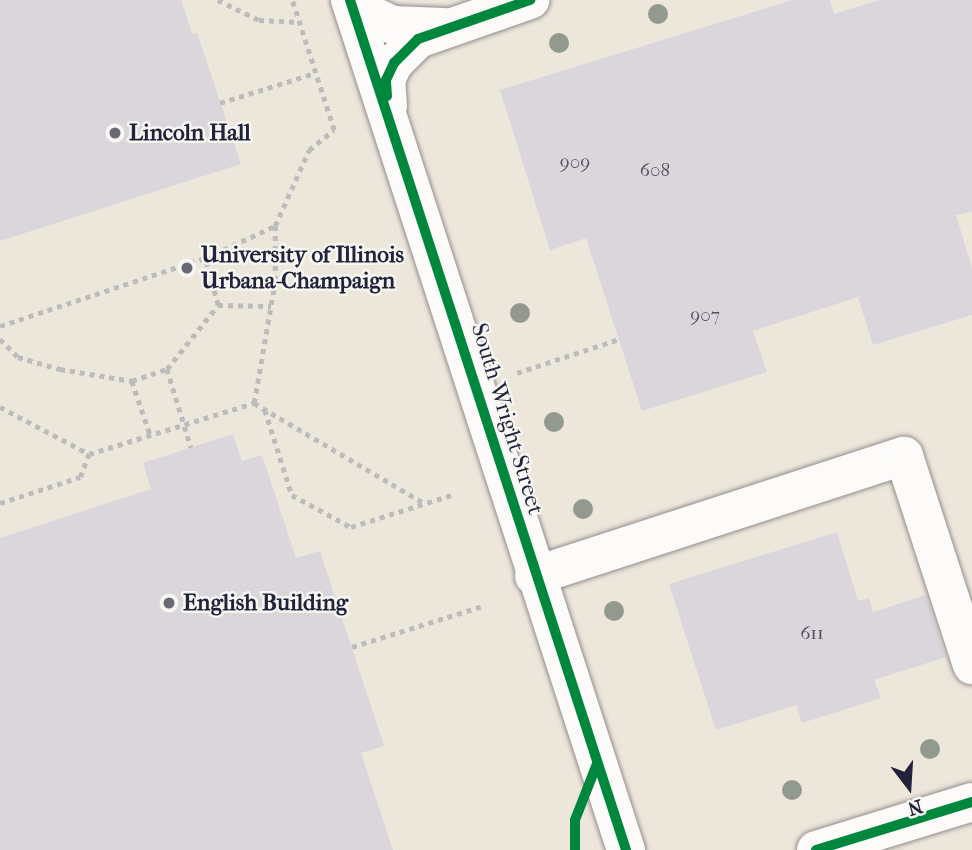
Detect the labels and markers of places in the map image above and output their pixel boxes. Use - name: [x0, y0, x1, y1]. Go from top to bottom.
- place label: Lincoln Hall: [129, 119, 251, 147]
- marker: Lincoln Hall: [107, 125, 123, 141]
- place label: University of Illinois Urbana-Champaign: [201, 241, 404, 295]
- marker: University of Illinois Urbana-Champaign: [179, 260, 195, 276]
- place label: English Building: [183, 589, 348, 617]
- marker: English Building: [161, 595, 177, 611]

